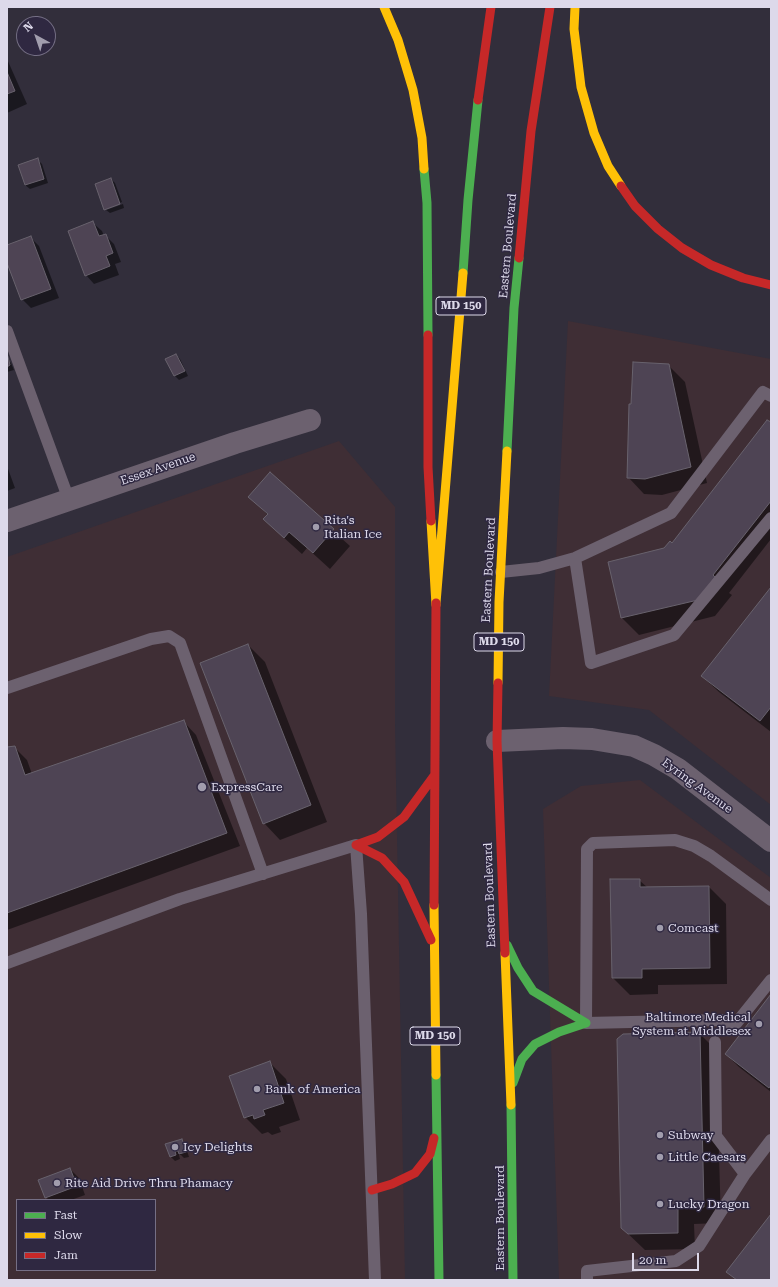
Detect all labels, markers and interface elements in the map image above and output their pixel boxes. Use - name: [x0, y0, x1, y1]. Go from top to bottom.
- north arrow: [16, 16, 56, 56]
- text: N: [21, 19, 36, 35]
- street label: Eastern Boulevard: [496, 193, 520, 299]
- road number: MD 150: [436, 297, 486, 315]
- street label: Essex Avenue: [119, 449, 197, 489]
- place label: Rita's Italian Ice: [324, 513, 382, 541]
- street label: Eastern Boulevard: [479, 517, 499, 623]
- marker: Rita's Italian Ice: [311, 522, 321, 532]
- road number: MD 150: [474, 633, 524, 651]
- street label: Eyring Avenue: [659, 755, 735, 817]
- place label: ExpressCare: [211, 780, 283, 794]
- marker: ExpressCare: [196, 781, 208, 793]
- street label: Eastern Boulevard: [481, 842, 499, 948]
- place label: Comcast: [668, 921, 718, 935]
- marker: Comcast: [655, 923, 665, 933]
- place label: Baltimore Medical System at Middlesex: [632, 1010, 751, 1038]
- marker: Baltimore Medical System at Middlesex: [754, 1019, 764, 1029]
- road number: MD 150: [410, 1027, 460, 1045]
- place label: Bank of America: [265, 1082, 360, 1096]
- marker: Bank of America: [252, 1084, 262, 1094]
- place label: Subway: [668, 1128, 714, 1142]
- marker: Subway: [655, 1130, 665, 1140]
- place label: Icy Delights: [183, 1140, 252, 1154]
- marker: Icy Delights: [170, 1142, 180, 1152]
- place label: Little Caesars: [668, 1150, 746, 1164]
- marker: Little Caesars: [655, 1152, 665, 1162]
- street label: Eastern Boulevard: [493, 1165, 507, 1271]
- place label: Rite Aid Drive Thru Phamacy: [65, 1176, 233, 1190]
- marker: Rite Aid Drive Thru Phamacy: [52, 1178, 62, 1188]
- place label: Lucky Dragon: [668, 1197, 749, 1211]
- legend: [16, 1199, 156, 1271]
- marker: Lucky Dragon: [655, 1199, 665, 1209]
- text: Fast: [54, 1208, 77, 1222]
- text: Slow: [54, 1228, 82, 1242]
- scale bar: [634, 1245, 701, 1271]
- text: Jam: [54, 1248, 78, 1262]
- text: 20 m: [639, 1253, 666, 1267]

